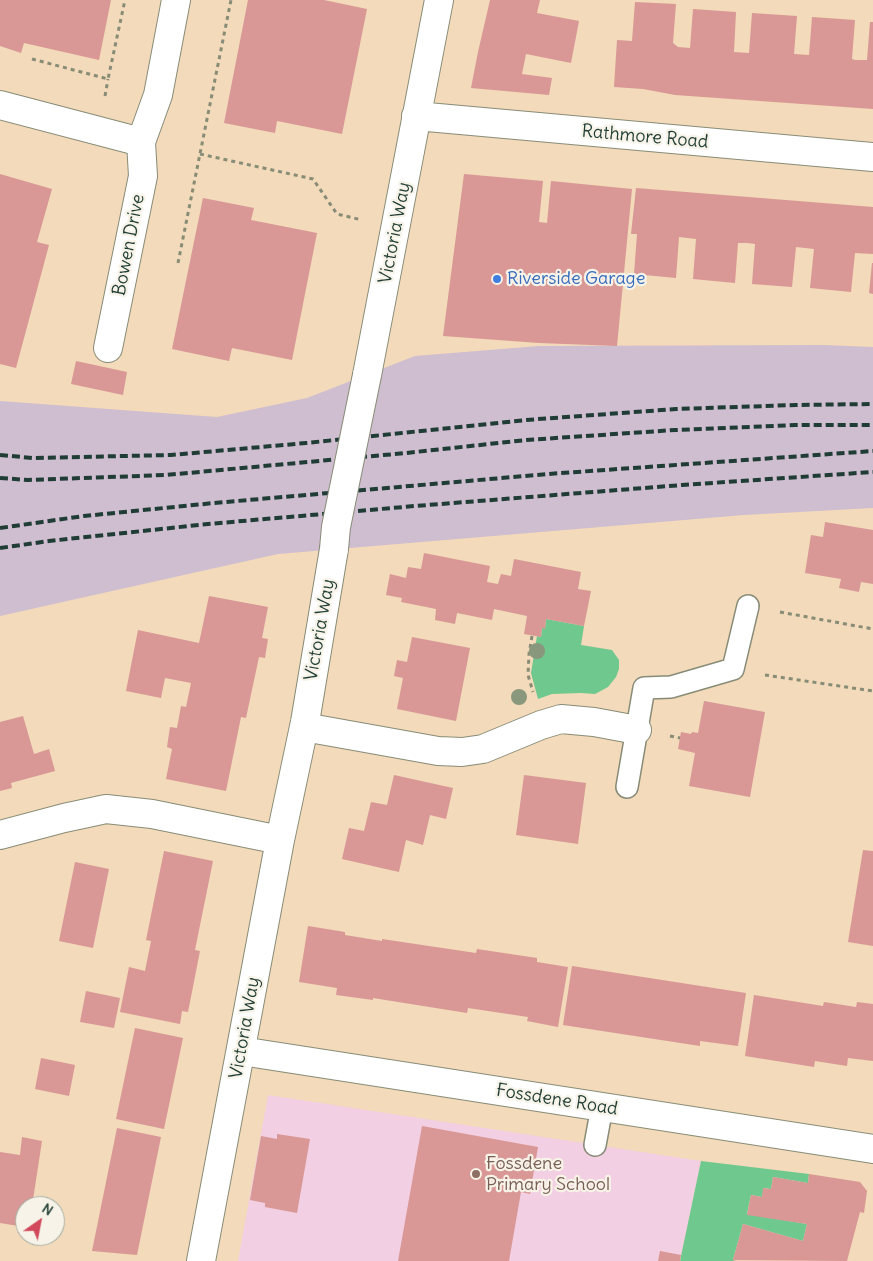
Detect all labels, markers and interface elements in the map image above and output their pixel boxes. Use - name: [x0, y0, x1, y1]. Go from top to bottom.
- street label: Rathmore Road: [581, 121, 709, 153]
- street label: Victoria Way: [375, 181, 415, 285]
- street label: Bowen Drive: [109, 192, 149, 298]
- place label: Riverside Garage: [507, 268, 645, 290]
- marker: Riverside Garage: [491, 273, 503, 285]
- street label: Victoria Way: [300, 578, 340, 682]
- street label: Victoria Way: [225, 976, 265, 1080]
- street label: Fossdene Road: [495, 1080, 619, 1120]
- place label: Fossdene Primary School: [486, 1153, 610, 1196]
- marker: Fossdene Primary School: [470, 1168, 482, 1180]
- north arrow: [15, 1196, 65, 1246]
- text: N: [39, 1199, 57, 1219]

